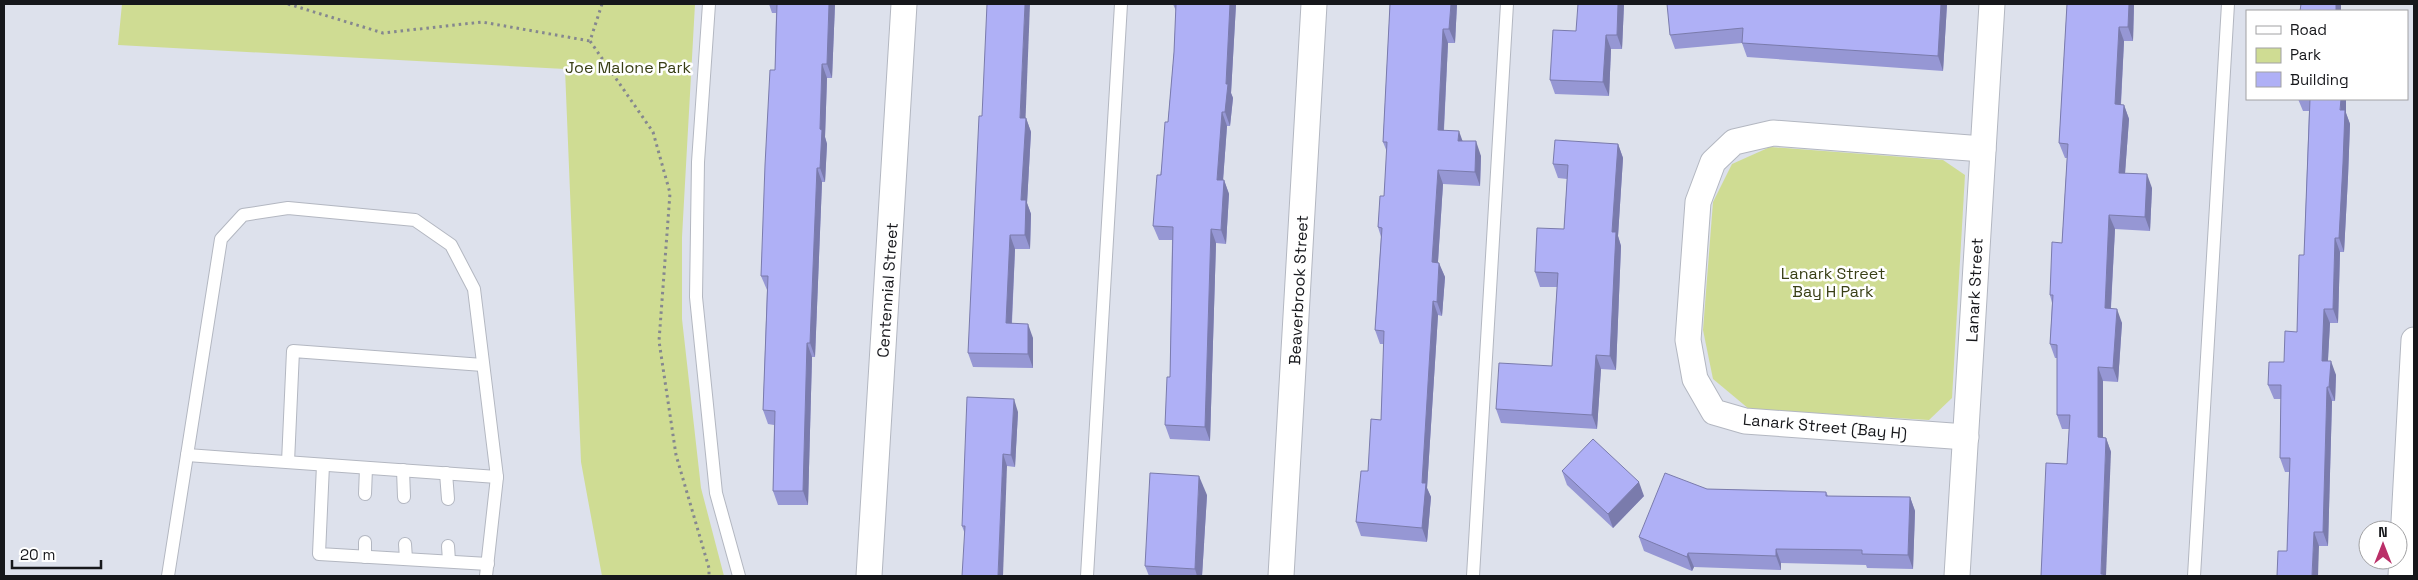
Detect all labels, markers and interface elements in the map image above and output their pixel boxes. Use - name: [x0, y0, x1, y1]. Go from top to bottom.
- legend: [2246, 10, 2408, 100]
- text: Road: [2290, 20, 2327, 39]
- text: Park: [2290, 45, 2321, 64]
- park label: Joe Malone Park: [565, 57, 691, 78]
- text: Building: [2290, 70, 2349, 89]
- street label: Beaverbrook Street: [1284, 215, 1313, 366]
- street label: Centennial Street: [872, 222, 903, 358]
- street label: Lanark Street: [1961, 237, 1988, 343]
- park label: Lanark Street Bay H Park: [1781, 263, 1885, 302]
- street label: Lanark Street (Bay H): [1742, 409, 1908, 444]
- north arrow: [2358, 520, 2408, 570]
- text: N: [2378, 523, 2388, 541]
- scale bar: [12, 538, 101, 570]
- text: 20 m: [20, 545, 55, 564]

